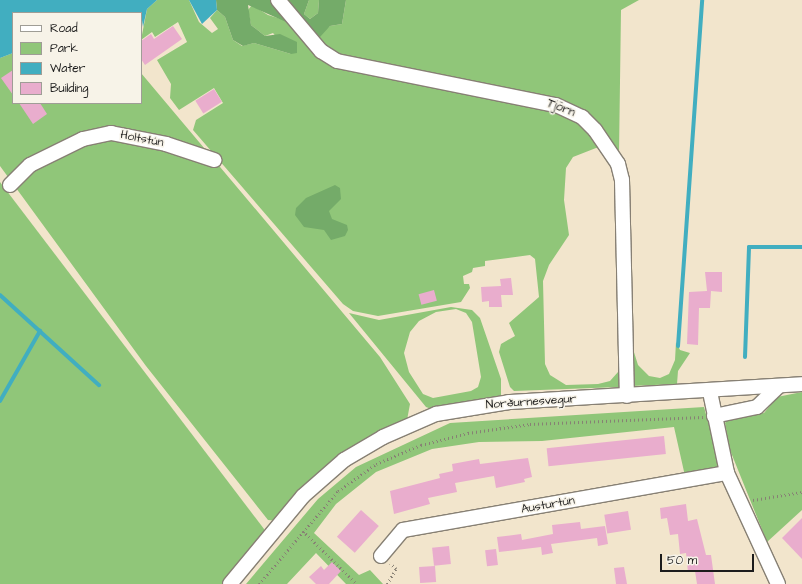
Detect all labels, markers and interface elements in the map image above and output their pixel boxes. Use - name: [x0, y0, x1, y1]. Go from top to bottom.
- legend: [12, 12, 142, 104]
- text: Road: [50, 20, 78, 37]
- text: Park: [50, 40, 78, 57]
- text: Water: [50, 60, 85, 77]
- text: Building: [50, 80, 88, 97]
- street label: Tjörn: [545, 96, 577, 120]
- street label: Holtstún: [119, 128, 165, 150]
- street label: Norðurnesvegur: [485, 392, 577, 412]
- street label: Austurtún: [520, 493, 576, 517]
- scale bar: [662, 546, 756, 572]
- text: 50 m: [667, 552, 697, 569]

